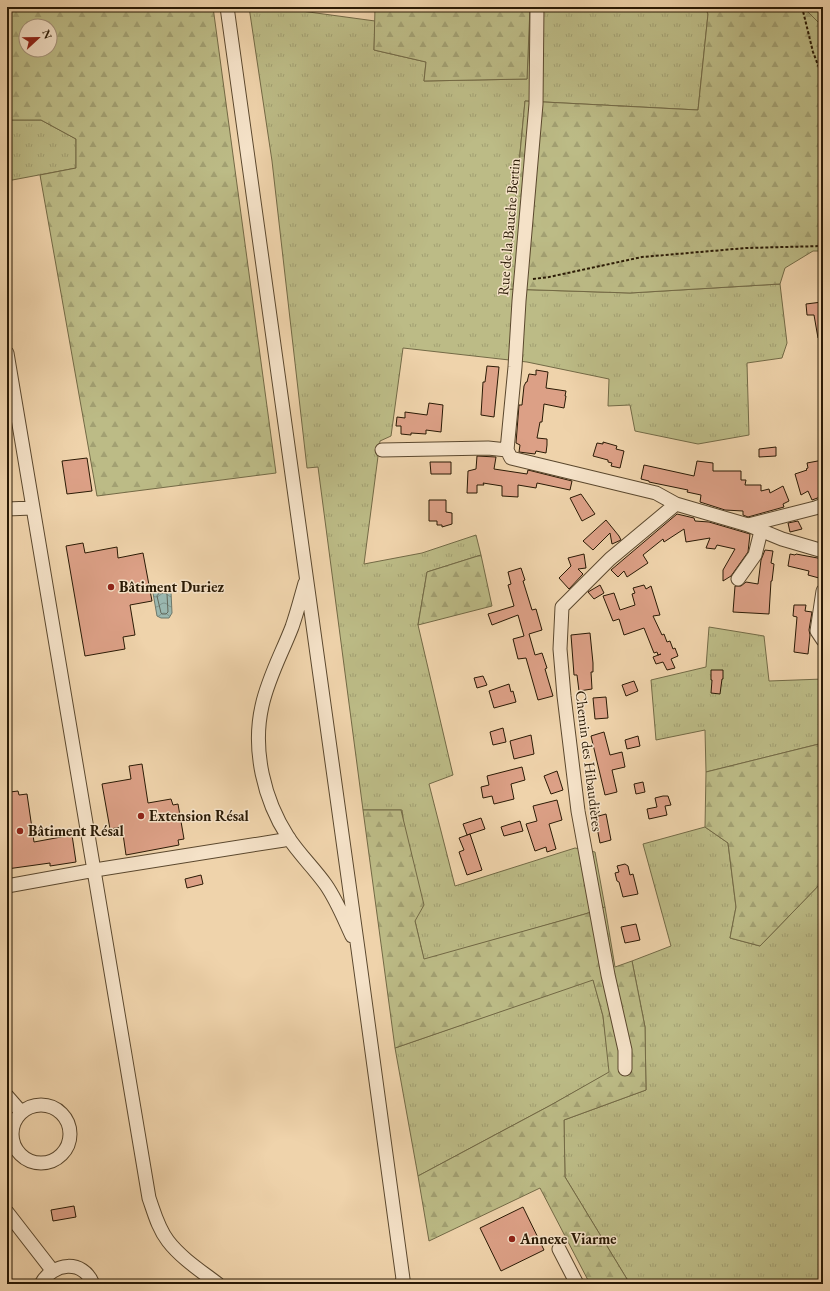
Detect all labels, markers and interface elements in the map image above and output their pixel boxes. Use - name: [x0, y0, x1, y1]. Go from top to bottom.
- north arrow: [18, 18, 58, 58]
- text: N: [39, 28, 55, 41]
- street label: Rue de la Bauche Bertin: [493, 157, 524, 296]
- place label: Bâtiment Duriez: [119, 577, 224, 596]
- marker: Bâtiment Duriez: [106, 582, 116, 592]
- street label: Chemin des Hibaudières: [571, 689, 608, 833]
- place label: Extension Résal: [149, 806, 250, 825]
- marker: Extension Résal: [136, 811, 146, 821]
- place label: Bâtiment Résal: [28, 821, 124, 840]
- marker: Bâtiment Résal: [15, 826, 25, 836]
- place label: Annexe Viarme: [519, 1229, 617, 1248]
- marker: Annexe Viarme: [507, 1234, 517, 1244]

